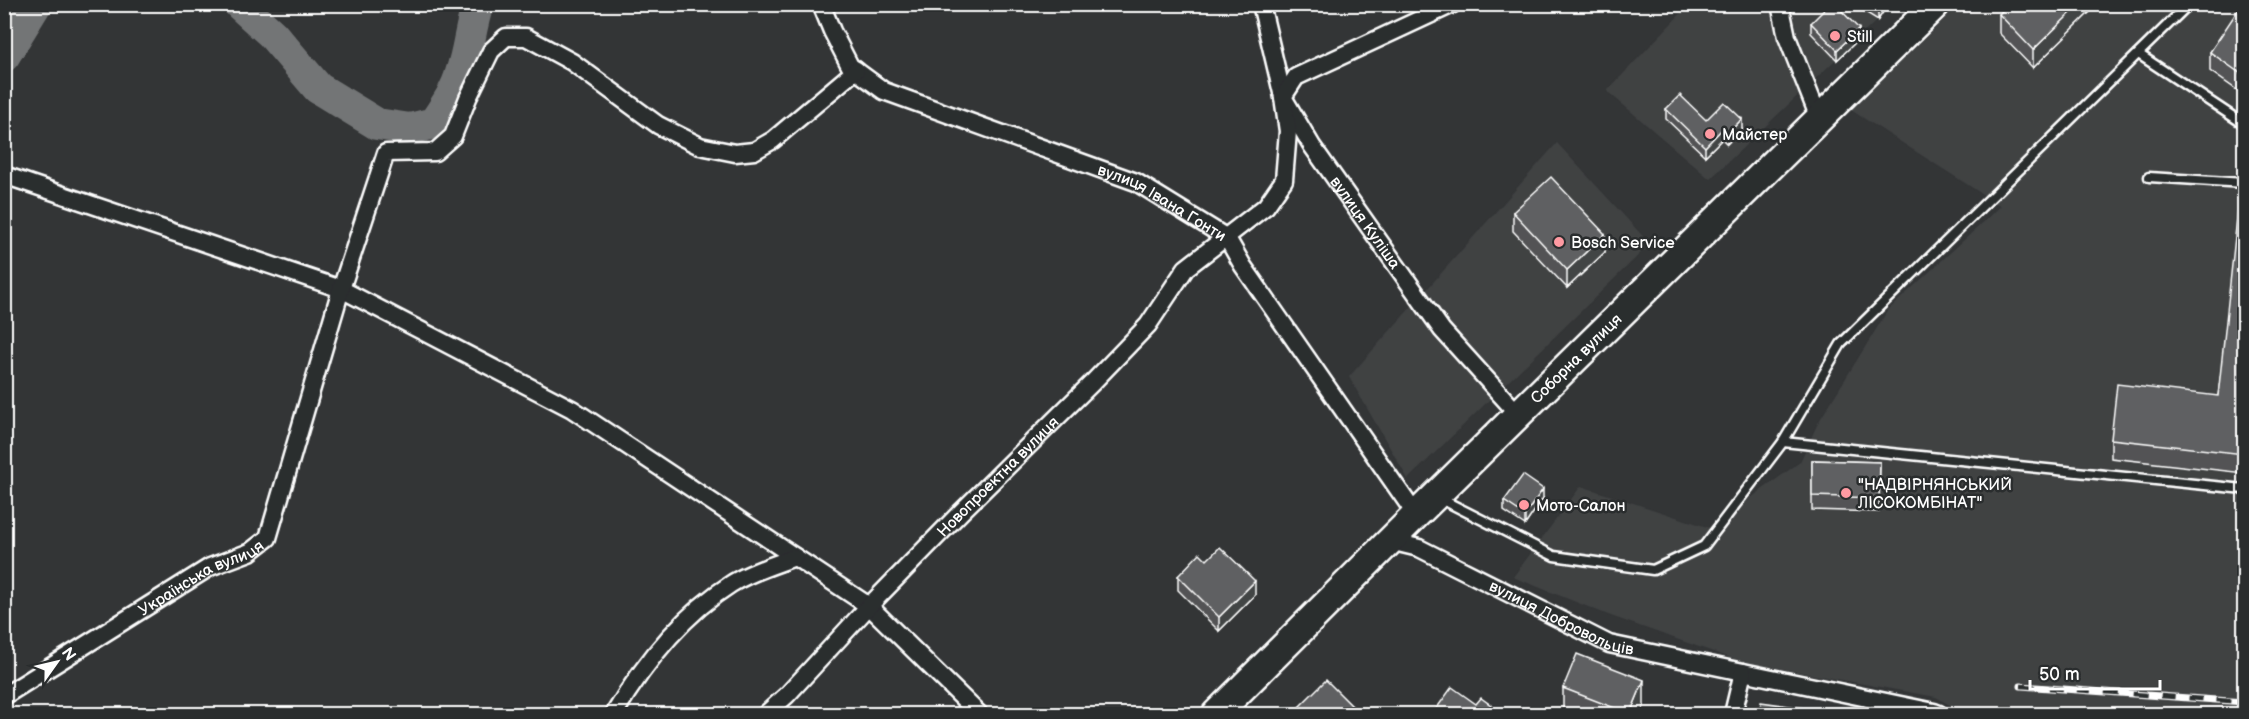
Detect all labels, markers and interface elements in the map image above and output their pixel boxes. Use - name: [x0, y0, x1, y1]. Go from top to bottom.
- place label: Still: [1847, 28, 1872, 47]
- marker: Still: [1828, 29, 1842, 43]
- place label: Майстер: [1722, 126, 1787, 145]
- marker: Майстер: [1703, 127, 1717, 141]
- street label: вулиця Івана Гонти: [1095, 161, 1229, 246]
- street label: вулиця Куліша: [1326, 173, 1404, 274]
- place label: Bosch Service: [1571, 234, 1675, 253]
- marker: Bosch Service: [1552, 235, 1566, 249]
- street label: Соборна вулиця: [1527, 310, 1626, 408]
- street label: Новопроектна вулиця: [934, 413, 1063, 542]
- place label: "НАДВІРНЯНСЬКИЙ ЛІСОКОМБІНАТ": [1857, 476, 2012, 513]
- marker: "НАДВІРНЯНСЬКИЙ ЛІСОКОМБІНАТ": [1839, 486, 1853, 500]
- place label: Мото-Салон: [1536, 497, 1626, 516]
- marker: Мото-Салон: [1517, 498, 1531, 512]
- street label: Українська вулиця: [135, 537, 268, 620]
- street label: вулиця Добровольців: [1486, 577, 1636, 660]
- north arrow: [27, 632, 87, 692]
- text: N: [57, 644, 79, 665]
- scale bar: [2030, 653, 2160, 691]
- text: 50 m: [2039, 664, 2080, 685]

